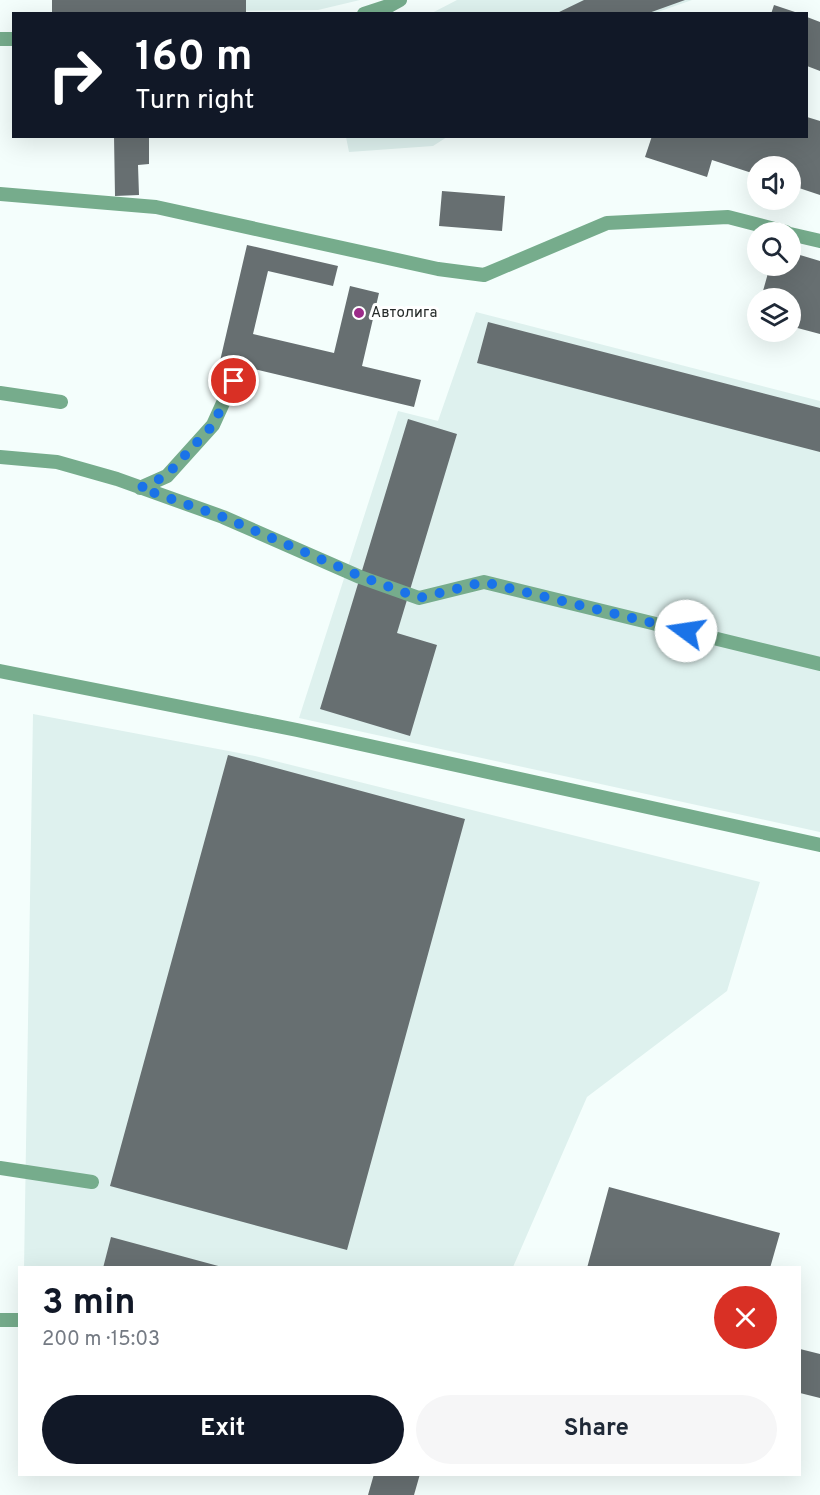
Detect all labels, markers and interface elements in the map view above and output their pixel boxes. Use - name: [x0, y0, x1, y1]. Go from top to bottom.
- text: 160 m: [135, 32, 253, 85]
- icon: right: [36, 36, 114, 114]
- text: Turn right: [135, 84, 254, 118]
- map controls: [747, 156, 801, 342]
- button: sound: [747, 156, 801, 210]
- button: search: [747, 222, 801, 276]
- button: layers: [747, 288, 801, 342]
- place label: Автолига: [371, 304, 437, 323]
- marker: Автолига: [352, 306, 366, 320]
- pin: [208, 355, 259, 406]
- icon: arrive: [217, 364, 250, 397]
- position arrow: [654, 599, 718, 663]
- text: 3 min: [42, 1281, 136, 1327]
- button: close: [714, 1286, 777, 1349]
- text: 200 m · 15:03: [42, 1327, 160, 1353]
- button: Exit: [42, 1395, 404, 1464]
- button: Share: [416, 1395, 777, 1464]

